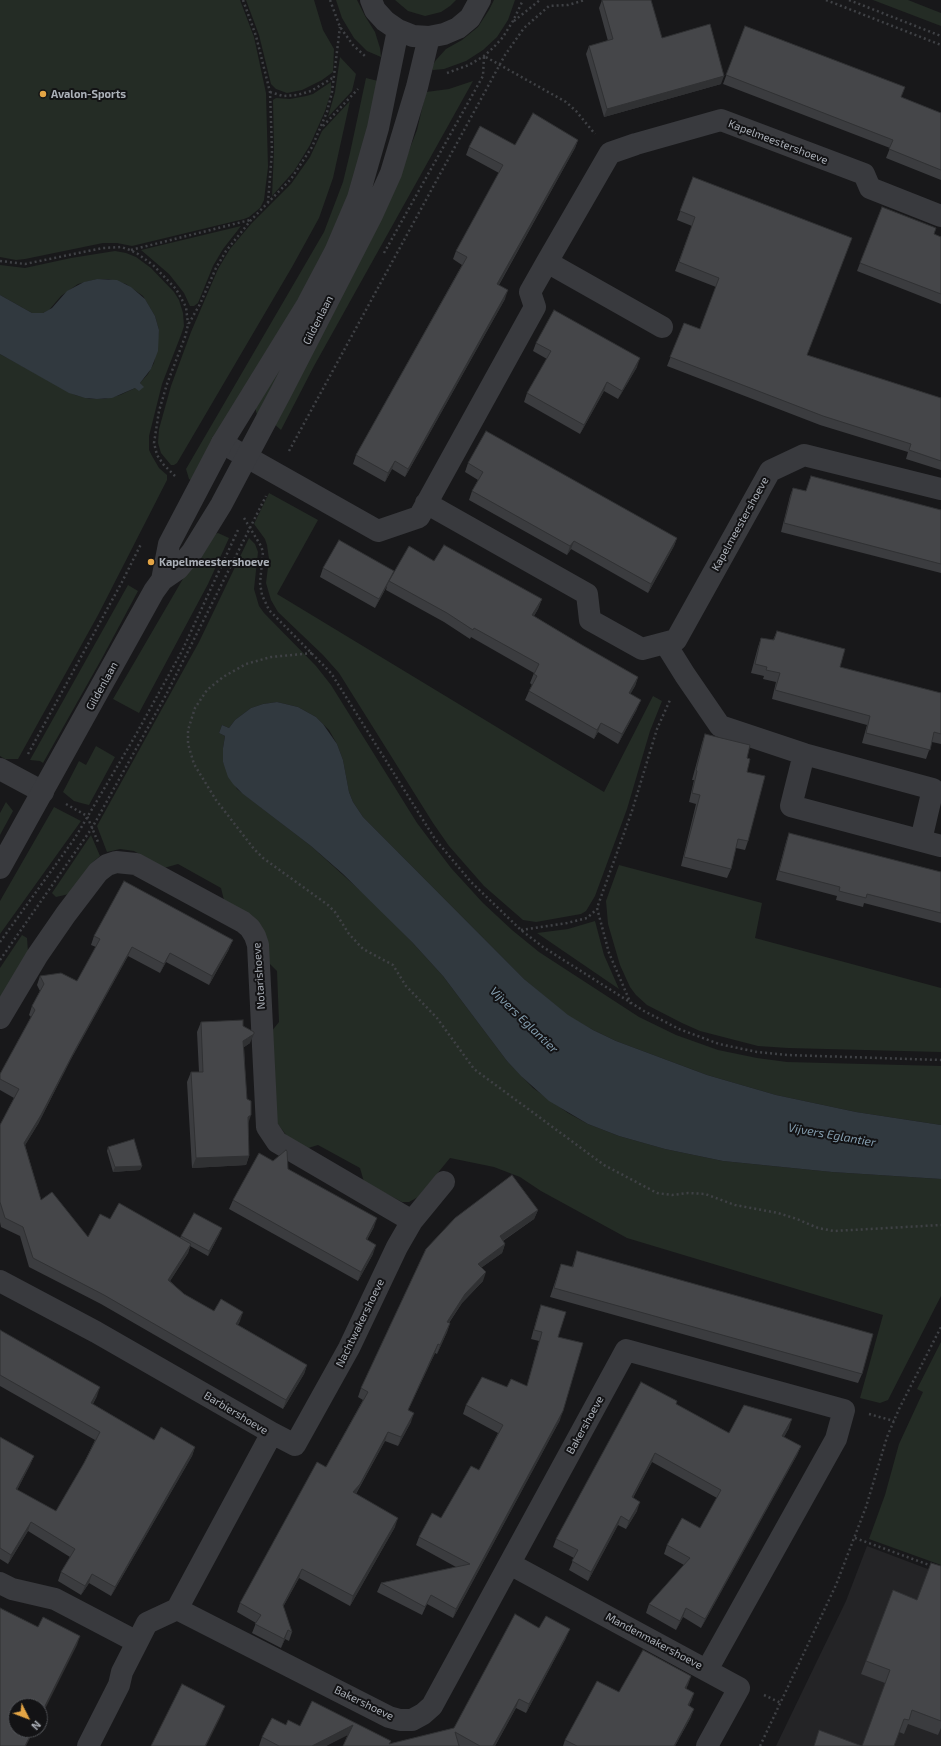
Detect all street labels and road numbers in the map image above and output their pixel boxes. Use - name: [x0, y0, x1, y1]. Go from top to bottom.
- street label: Kapelmeestershoeve: [726, 117, 830, 167]
- street label: Gildenlaan: [300, 293, 336, 347]
- street label: Kapelmeestershoeve: [709, 475, 771, 573]
- street label: Gildenlaan: [83, 660, 121, 712]
- street label: Notarishoeve: [250, 942, 268, 1010]
- street label: Nachtwakershoeve: [333, 1277, 387, 1369]
- street label: Barbiershoeve: [202, 1389, 270, 1437]
- street label: Bakershoeve: [564, 1394, 606, 1456]
- street label: Mandenmakershoeve: [603, 1610, 705, 1672]
- street label: Bakershoeve: [332, 1683, 396, 1723]

